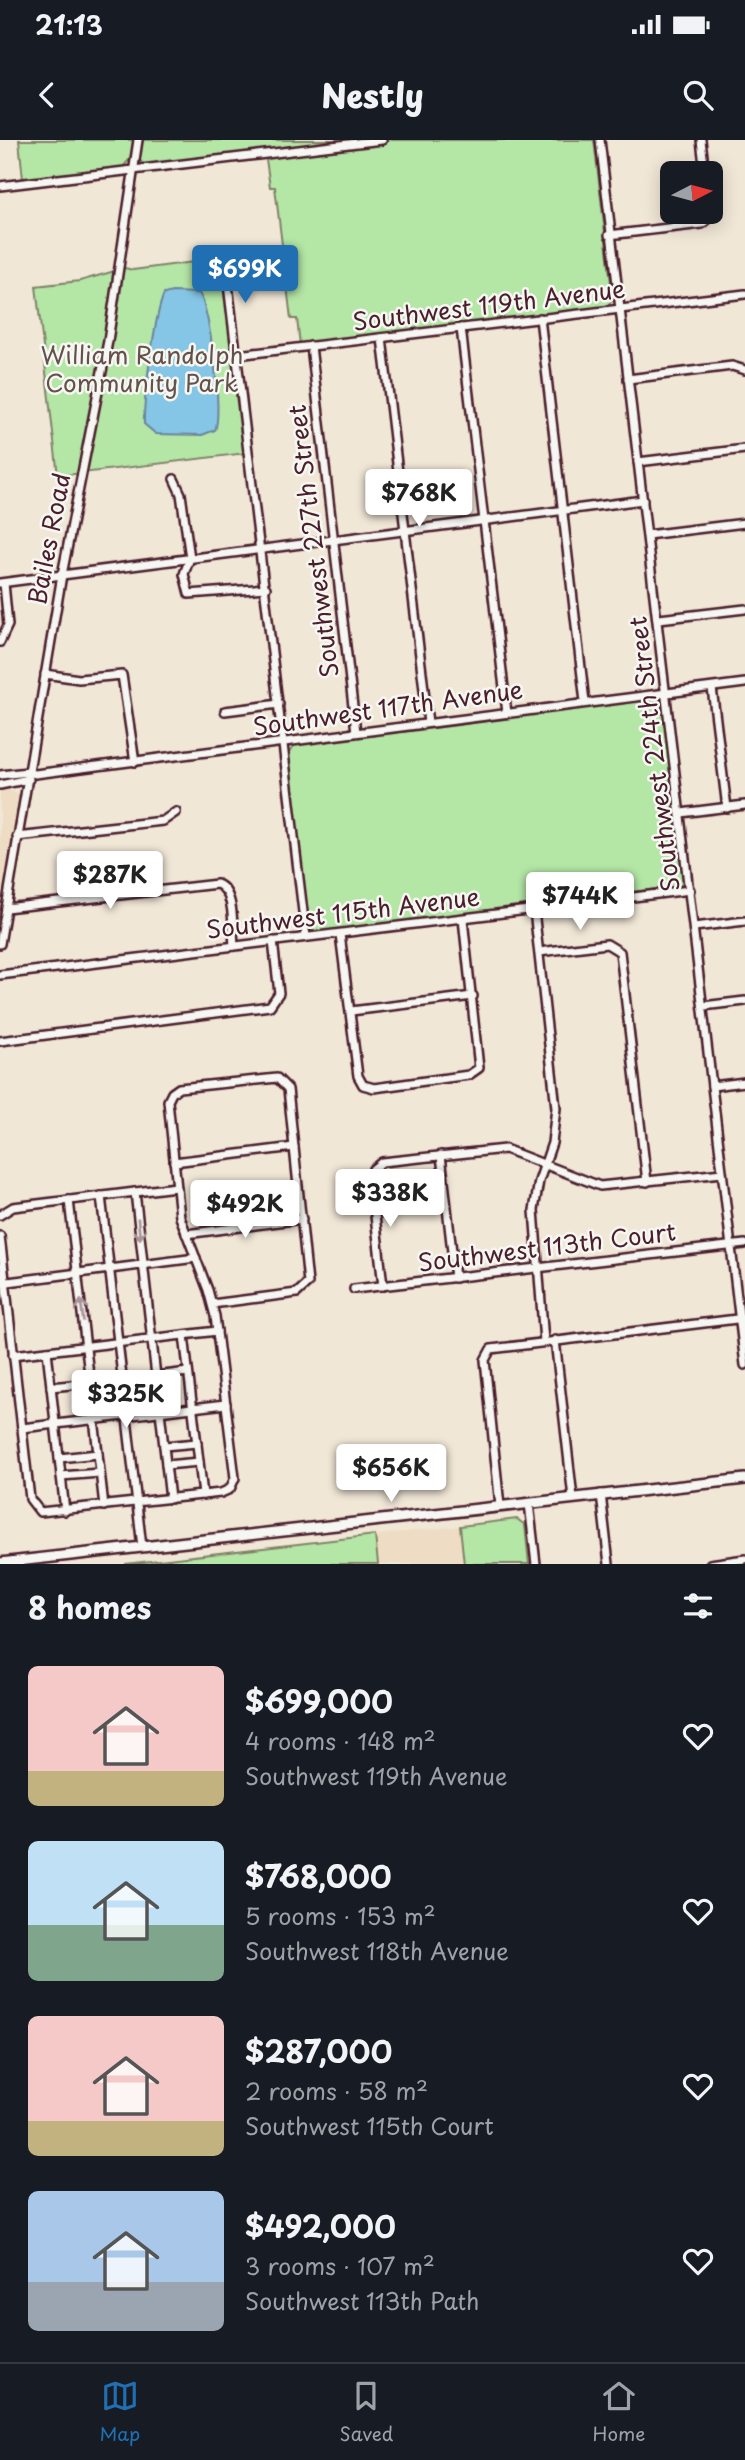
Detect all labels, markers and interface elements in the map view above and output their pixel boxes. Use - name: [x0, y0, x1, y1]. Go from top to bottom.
- text: 21:13: [35, 5, 103, 44]
- text: Nestly: [321, 71, 424, 119]
- icon: back: [28, 76, 66, 114]
- icon: search: [679, 76, 717, 114]
- north arrow: [660, 161, 723, 224]
- map controls: [660, 161, 723, 224]
- pin: $699K: [196, 246, 294, 305]
- text: $699K: [208, 250, 282, 285]
- street label: Southwest 119th Avenue: [351, 269, 627, 339]
- park label: William Randolph Community Park: [41, 336, 243, 400]
- street label: Southwest 227th Street: [277, 403, 347, 680]
- street label: Bailes Road: [18, 470, 78, 608]
- pin: $768K: [370, 470, 468, 529]
- text: $768K: [381, 474, 457, 509]
- street label: Southwest 224th Street: [618, 614, 688, 894]
- street label: Southwest 117th Avenue: [251, 670, 525, 744]
- pin: $287K: [61, 852, 159, 911]
- text: $287K: [73, 856, 147, 891]
- pin: $744K: [531, 872, 629, 932]
- street label: Southwest 115th Avenue: [204, 877, 481, 947]
- text: $744K: [542, 877, 618, 912]
- pin: $338K: [341, 1170, 439, 1229]
- text: $338K: [351, 1174, 429, 1209]
- pin: $492K: [196, 1180, 294, 1240]
- text: $492K: [206, 1185, 284, 1220]
- street label: Southwest 113th Court: [416, 1212, 678, 1280]
- one-way arrow: [133, 1217, 146, 1239]
- one-way arrow: [76, 1299, 89, 1322]
- pin: $325K: [77, 1370, 175, 1430]
- text: $325K: [88, 1375, 164, 1410]
- pin: $656K: [342, 1444, 440, 1504]
- text: $656K: [352, 1449, 430, 1484]
- text: 8 homes: [28, 1584, 151, 1629]
- icon: filters: [679, 1587, 717, 1625]
- text: $699,000: [245, 1678, 393, 1723]
- icon: home: [84, 1694, 168, 1778]
- icon: heart: [679, 1717, 717, 1755]
- text: 4 rooms · 148 m²: [245, 1723, 436, 1758]
- text: Southwest 119th Avenue: [245, 1758, 508, 1793]
- text: $768,000: [245, 1853, 392, 1898]
- icon: home: [84, 1869, 168, 1953]
- icon: heart: [679, 1892, 717, 1930]
- text: 5 rooms · 153 m²: [245, 1898, 436, 1933]
- text: Southwest 118th Avenue: [245, 1933, 509, 1968]
- text: $287,000: [245, 2028, 392, 2073]
- icon: home: [84, 2044, 168, 2128]
- icon: heart: [679, 2067, 717, 2105]
- text: 2 rooms · 58 m²: [245, 2073, 428, 2108]
- text: Southwest 115th Court: [245, 2108, 494, 2143]
- text: $492,000: [245, 2203, 396, 2248]
- icon: home: [84, 2219, 168, 2303]
- icon: heart: [679, 2242, 717, 2280]
- text: 3 rooms · 107 m²: [245, 2248, 435, 2283]
- text: Southwest 113th Path: [245, 2283, 479, 2318]
- tab: Map: [100, 2377, 140, 2447]
- tab: Saved: [339, 2377, 393, 2447]
- tab: Home: [593, 2377, 645, 2447]

